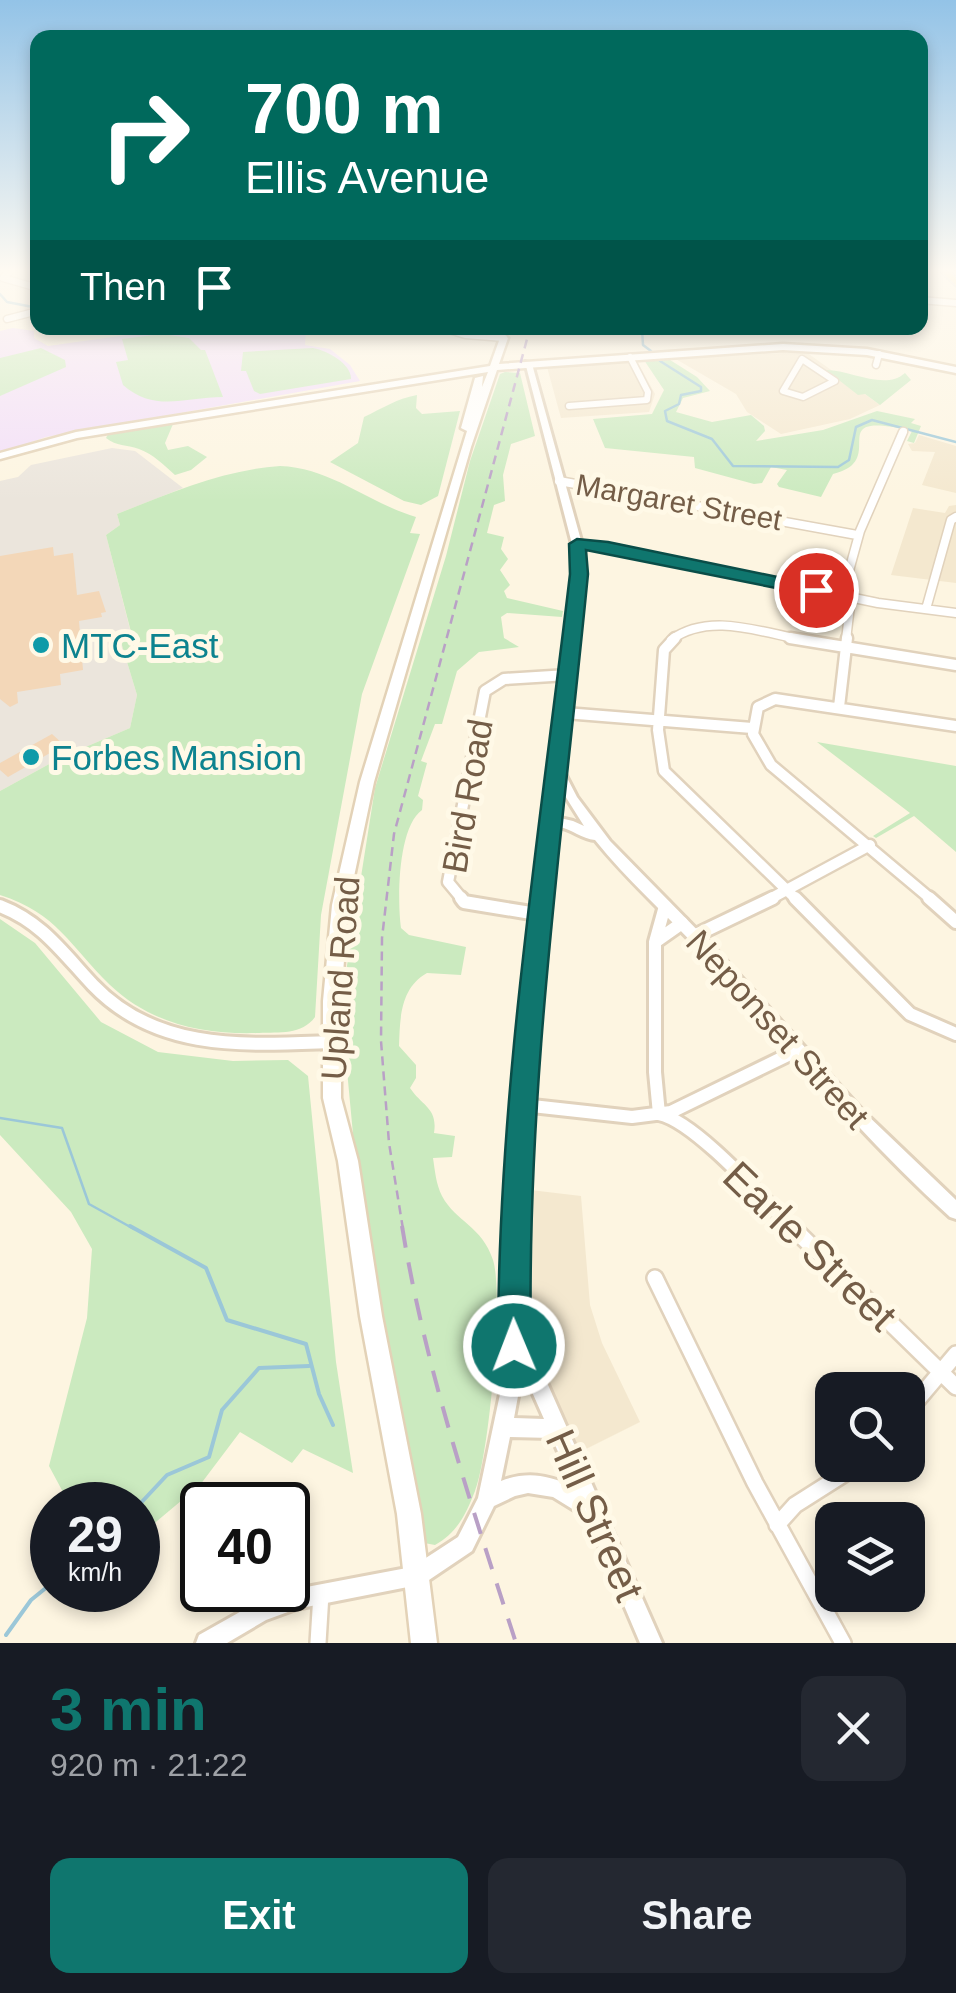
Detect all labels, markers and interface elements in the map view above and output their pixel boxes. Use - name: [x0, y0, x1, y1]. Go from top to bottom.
- icon: right: [80, 70, 210, 200]
- text: 700 m: [245, 70, 443, 148]
- text: Ellis Avenue: [245, 152, 489, 203]
- icon: arrive: [187, 260, 242, 315]
- text: Then: [80, 266, 167, 308]
- street label: Margaret Street: [574, 468, 785, 536]
- pin: [774, 548, 859, 633]
- icon: arrive: [789, 563, 844, 618]
- place label: MTC-East: [61, 626, 219, 665]
- marker: MTC-East: [30, 634, 52, 656]
- street label: Bird Road: [434, 716, 500, 876]
- place label: Forbes Mansion: [51, 738, 302, 777]
- marker: Forbes Mansion: [20, 746, 42, 768]
- street label: Upland Road: [313, 875, 367, 1081]
- street label: Neponset Street: [679, 922, 877, 1136]
- street label: Earle Street: [714, 1152, 906, 1340]
- position arrow: [462, 1294, 566, 1398]
- map controls: [815, 1372, 925, 1612]
- button: search: [815, 1372, 925, 1482]
- street label: Hill Street: [537, 1422, 654, 1608]
- speed limit sign: 40: [180, 1482, 310, 1612]
- button: layers: [815, 1502, 925, 1612]
- text: 29: [67, 1507, 123, 1563]
- text: km/h: [68, 1558, 122, 1586]
- text: 3 min: [50, 1676, 207, 1743]
- button: close: [801, 1676, 906, 1781]
- text: 920 m · 21:22: [50, 1747, 247, 1783]
- button: Exit: [50, 1858, 468, 1973]
- button: Share: [488, 1858, 906, 1973]

